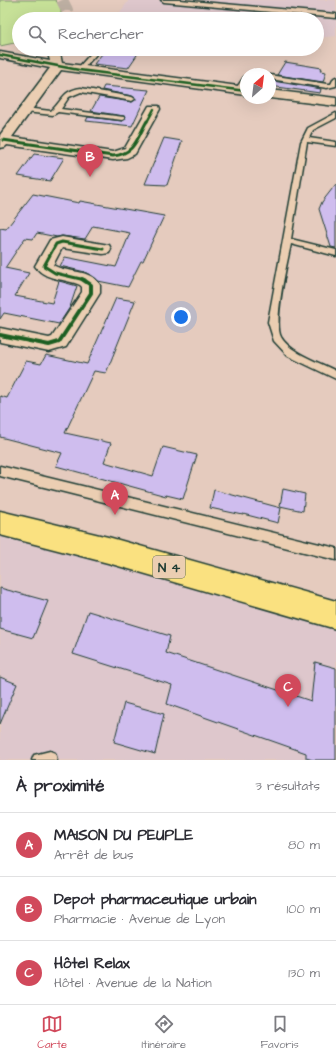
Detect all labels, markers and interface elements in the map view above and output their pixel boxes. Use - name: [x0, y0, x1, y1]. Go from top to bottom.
- search box: [12, 12, 324, 56]
- icon: search: [26, 23, 48, 45]
- text: Rechercher: [58, 24, 143, 45]
- north arrow: [240, 68, 276, 104]
- pin: B: [77, 144, 103, 177]
- your location: [171, 307, 191, 327]
- pin: A: [102, 482, 128, 515]
- road number: N 4: [153, 556, 185, 578]
- pin: C: [275, 674, 301, 707]
- text: À proximité: [16, 774, 105, 798]
- text: 3 résultats: [255, 777, 320, 795]
- text: MAISON DU PEUPLE: [54, 825, 193, 846]
- text: A: [25, 836, 33, 854]
- text: 80 m: [288, 836, 320, 854]
- text: Arrêt de bus: [54, 846, 134, 864]
- text: Depot pharmaceutique urbain: [54, 889, 256, 910]
- text: B: [24, 900, 34, 918]
- text: 100 m: [287, 900, 320, 918]
- text: Pharmacie · Avenue de Lyon: [54, 910, 225, 928]
- text: Hôtel Relax: [54, 953, 130, 974]
- text: C: [24, 964, 34, 982]
- text: 130 m: [288, 964, 320, 982]
- text: Hôtel · Avenue de la Nation: [54, 974, 212, 992]
- tab: Carte: [37, 1013, 67, 1052]
- tab: Itinéraire: [141, 1013, 186, 1052]
- tab: Favoris: [260, 1013, 299, 1052]

